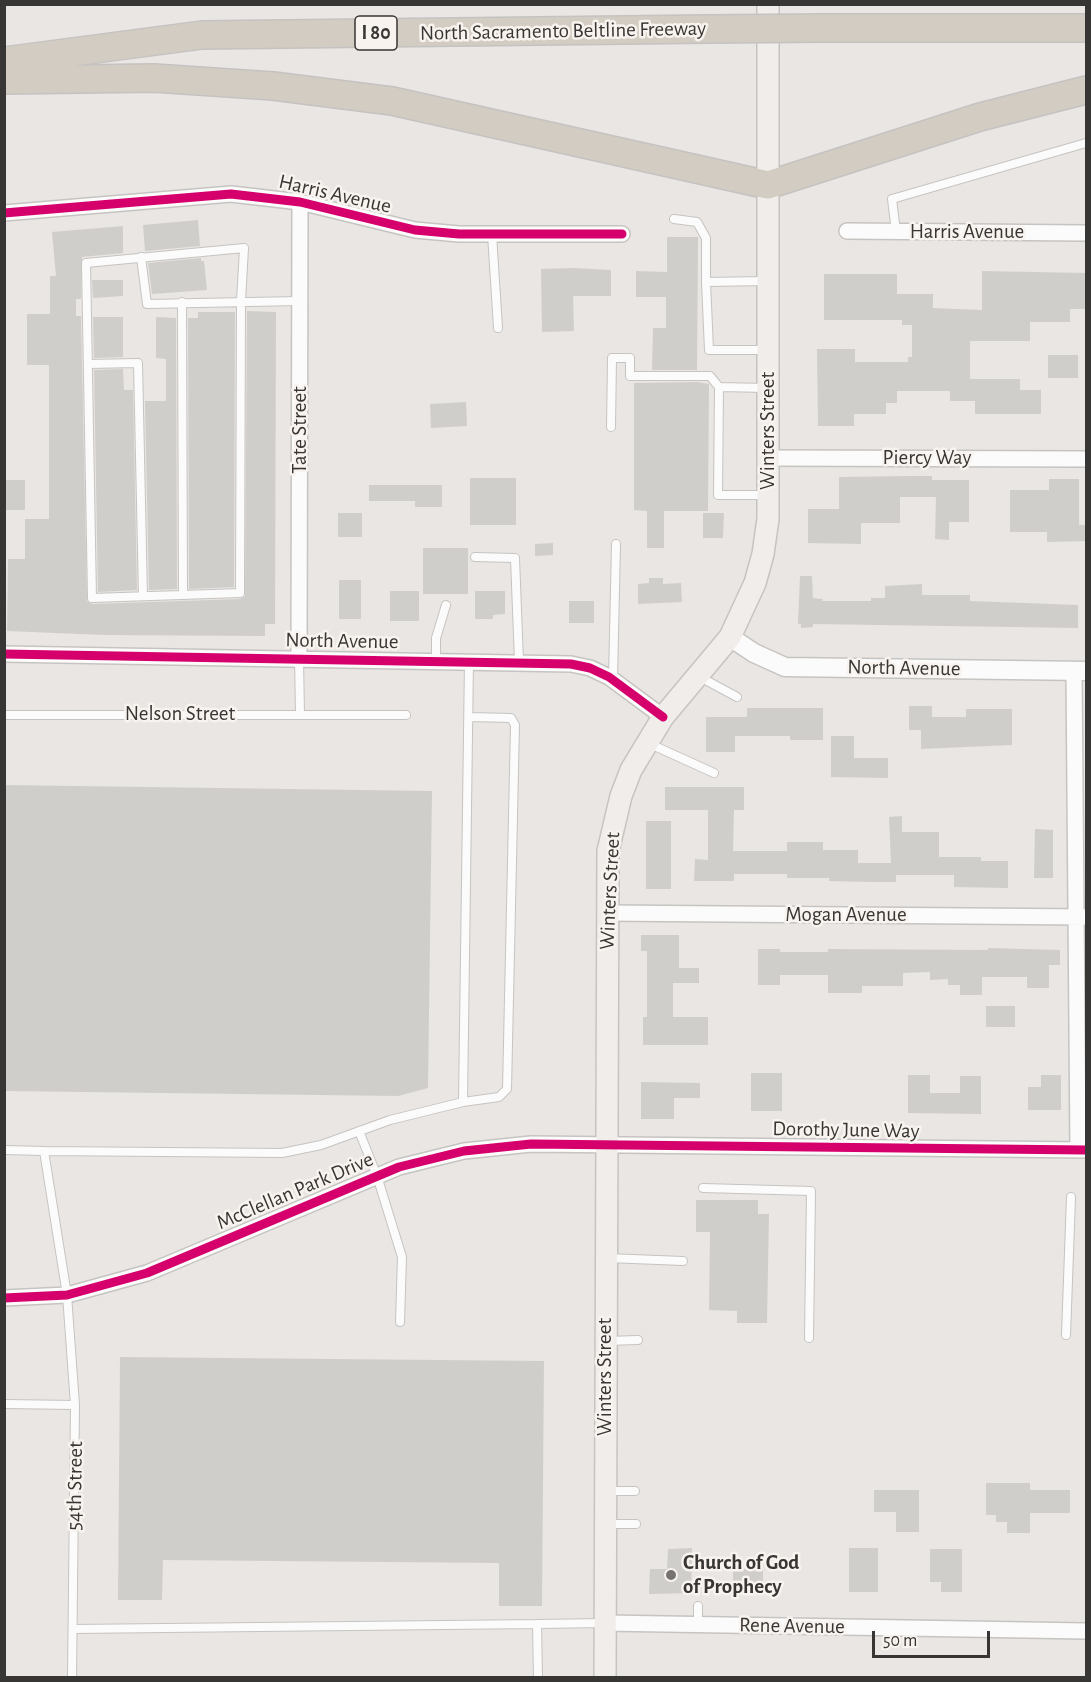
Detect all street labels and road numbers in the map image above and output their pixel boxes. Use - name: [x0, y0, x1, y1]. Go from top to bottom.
- road number: I 80: [355, 16, 397, 50]
- street label: North Sacramento Beltline Freeway: [420, 16, 706, 46]
- street label: Harris Avenue: [276, 169, 394, 219]
- street label: Harris Avenue: [910, 219, 1024, 245]
- street label: Winters Street: [755, 372, 781, 490]
- street label: Tate Street: [287, 386, 313, 474]
- street label: Piercy Way: [883, 445, 971, 471]
- street label: North Avenue: [285, 627, 399, 655]
- street label: North Avenue: [847, 654, 961, 682]
- street label: Nelson Street: [125, 701, 235, 727]
- street label: Winters Street: [594, 831, 626, 951]
- street label: Mogan Avenue: [785, 902, 907, 928]
- street label: Dorothy June Way: [772, 1116, 920, 1144]
- street label: McClellan Park Drive: [213, 1147, 377, 1235]
- street label: Winters Street: [592, 1318, 618, 1436]
- street label: 54th Street: [62, 1441, 88, 1531]
- street label: Rene Avenue: [739, 1612, 845, 1640]

